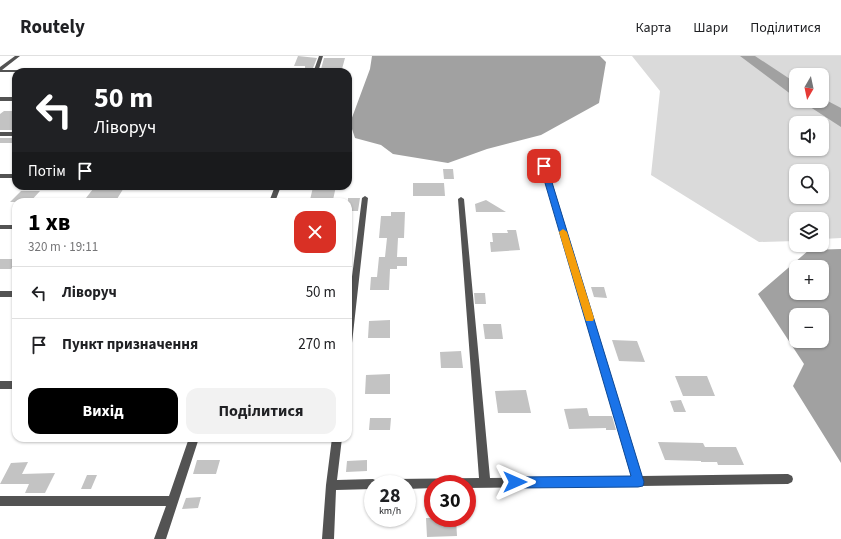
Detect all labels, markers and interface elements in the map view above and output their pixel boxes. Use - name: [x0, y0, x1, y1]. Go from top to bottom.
- text: Routely: [20, 14, 85, 41]
- text: Карта: [635, 18, 671, 38]
- text: Шари: [693, 18, 728, 38]
- text: Поділитися: [750, 18, 821, 38]
- north arrow: [789, 68, 829, 108]
- map controls: [789, 68, 829, 348]
- text: 50 m: [94, 78, 153, 118]
- icon: left: [28, 84, 80, 136]
- text: Ліворуч: [94, 115, 156, 140]
- button: sound: [789, 116, 829, 156]
- pin: [527, 149, 561, 183]
- icon: arrive: [533, 155, 555, 177]
- icon: arrive: [74, 160, 96, 182]
- text: Потім: [28, 161, 66, 182]
- button: search: [789, 164, 829, 204]
- text: 1 хв: [28, 205, 70, 240]
- button: close: [294, 211, 336, 253]
- button: layers: [789, 212, 829, 252]
- text: 320 m · 19:11: [28, 238, 98, 256]
- button: +: [789, 260, 829, 300]
- icon: left: [28, 282, 50, 304]
- text: Ліворуч: [62, 282, 117, 303]
- text: 50 m: [306, 282, 336, 303]
- button: −: [789, 308, 829, 348]
- icon: arrive: [28, 334, 50, 356]
- text: Пункт призначення: [62, 334, 198, 355]
- text: 270 m: [298, 334, 336, 355]
- button: Вихід: [28, 388, 178, 434]
- button: Поділитися: [186, 388, 336, 434]
- position arrow: [494, 461, 536, 503]
- speed limit sign: 30: [424, 475, 476, 527]
- text: 28: [379, 482, 401, 510]
- text: km/h: [379, 504, 401, 518]

